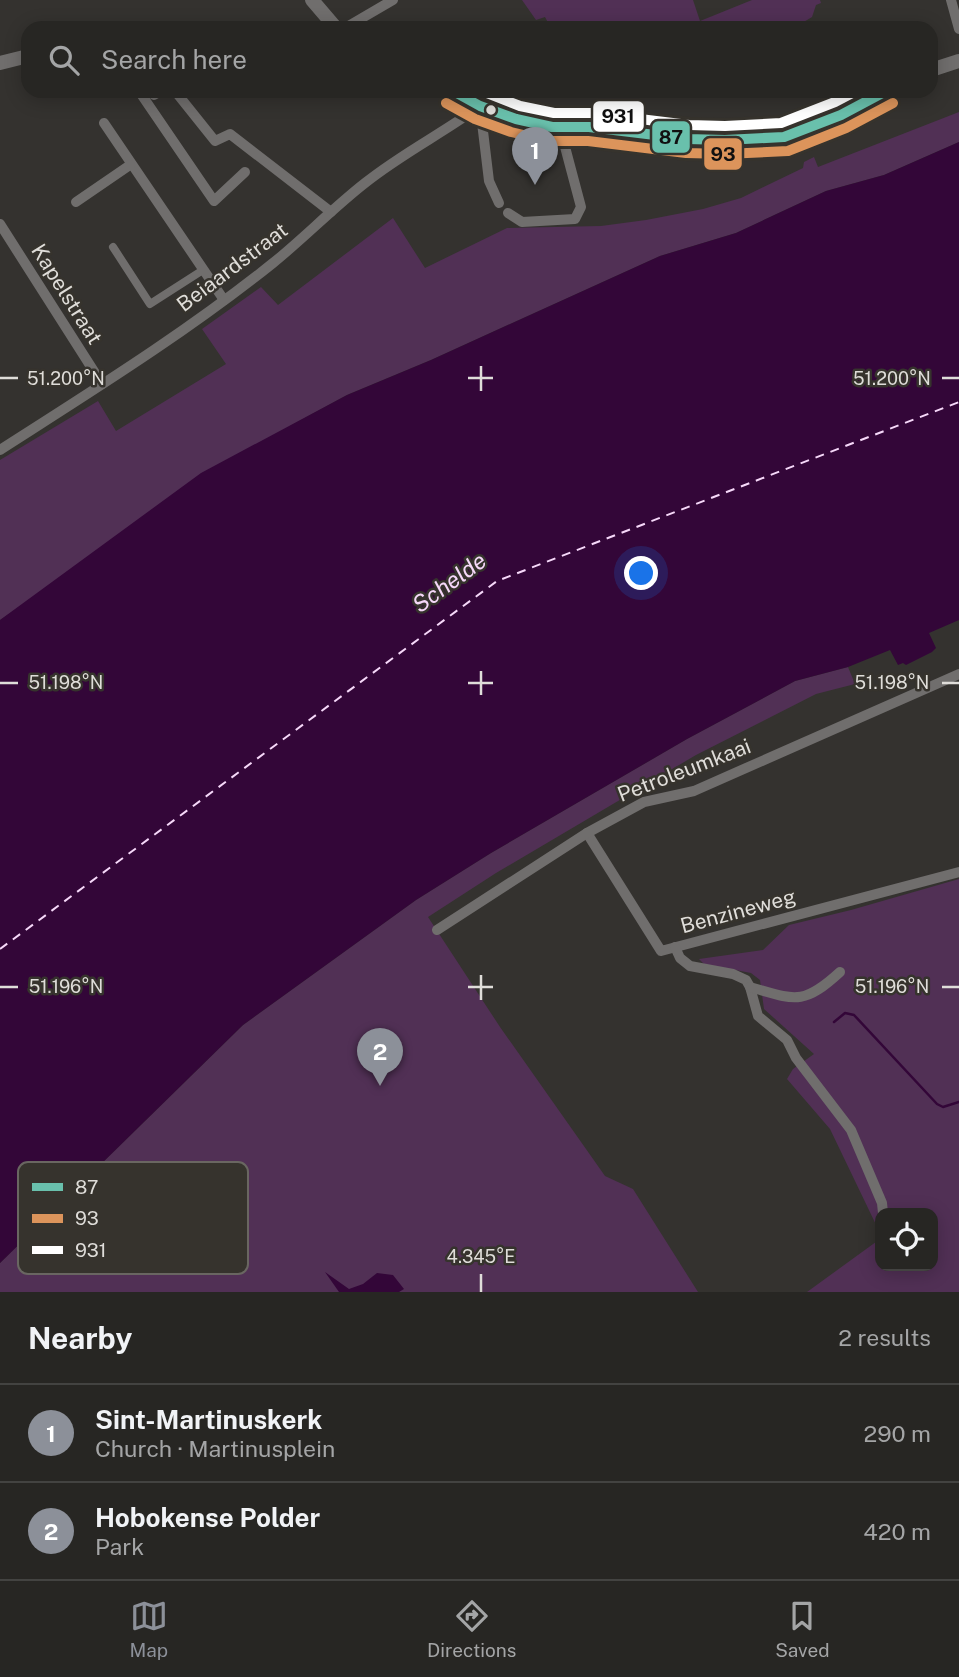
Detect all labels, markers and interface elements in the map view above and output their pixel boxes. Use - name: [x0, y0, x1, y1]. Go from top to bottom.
- search box: [21, 21, 938, 98]
- icon: search: [45, 41, 83, 79]
- text: Search here: [101, 44, 247, 75]
- line badge: 931: [592, 100, 645, 133]
- unlabelled marker: [484, 103, 498, 117]
- text: 931: [601, 105, 635, 127]
- line badge: 87: [651, 120, 691, 154]
- text: 87: [659, 126, 683, 148]
- pin: 1: [512, 127, 558, 185]
- line badge: 93: [703, 137, 743, 171]
- text: 93: [710, 143, 736, 165]
- street label: Beiaardstraat: [172, 217, 292, 317]
- street label: Kapelstraat: [26, 239, 108, 349]
- text: 51.200°N: [27, 368, 105, 389]
- text: 51.200°N: [853, 368, 931, 389]
- water label: Schelde: [407, 546, 491, 618]
- your location: [624, 556, 658, 590]
- text: 51.198°N: [29, 672, 103, 693]
- text: 51.198°N: [855, 672, 929, 693]
- street label: Petroleumkaai: [614, 733, 754, 807]
- street label: Benzineweg: [678, 884, 798, 938]
- text: 51.196°N: [29, 976, 103, 997]
- text: 51.196°N: [855, 976, 929, 997]
- pin: 2: [357, 1028, 403, 1086]
- legend: [18, 1162, 248, 1274]
- text: 87: [75, 1176, 98, 1198]
- text: 93: [75, 1207, 99, 1229]
- map controls: [875, 1208, 938, 1271]
- button: locate: [875, 1208, 938, 1271]
- text: 931: [75, 1239, 106, 1261]
- text: 4.345°E: [447, 1246, 515, 1267]
- text: Nearby: [28, 1320, 132, 1356]
- text: 2 results: [838, 1324, 931, 1351]
- text: Sint-Martinuskerk: [95, 1404, 322, 1435]
- text: 1: [46, 1420, 56, 1447]
- text: 290 m: [864, 1420, 931, 1447]
- text: Church · Martinusplein: [95, 1435, 335, 1462]
- text: Hobokense Polder: [95, 1502, 320, 1533]
- text: 2: [44, 1518, 58, 1545]
- text: 420 m: [863, 1518, 931, 1545]
- text: Park: [95, 1533, 144, 1560]
- tab: Map: [129, 1597, 168, 1661]
- tab: Directions: [427, 1597, 516, 1661]
- tab: Saved: [775, 1597, 830, 1661]

